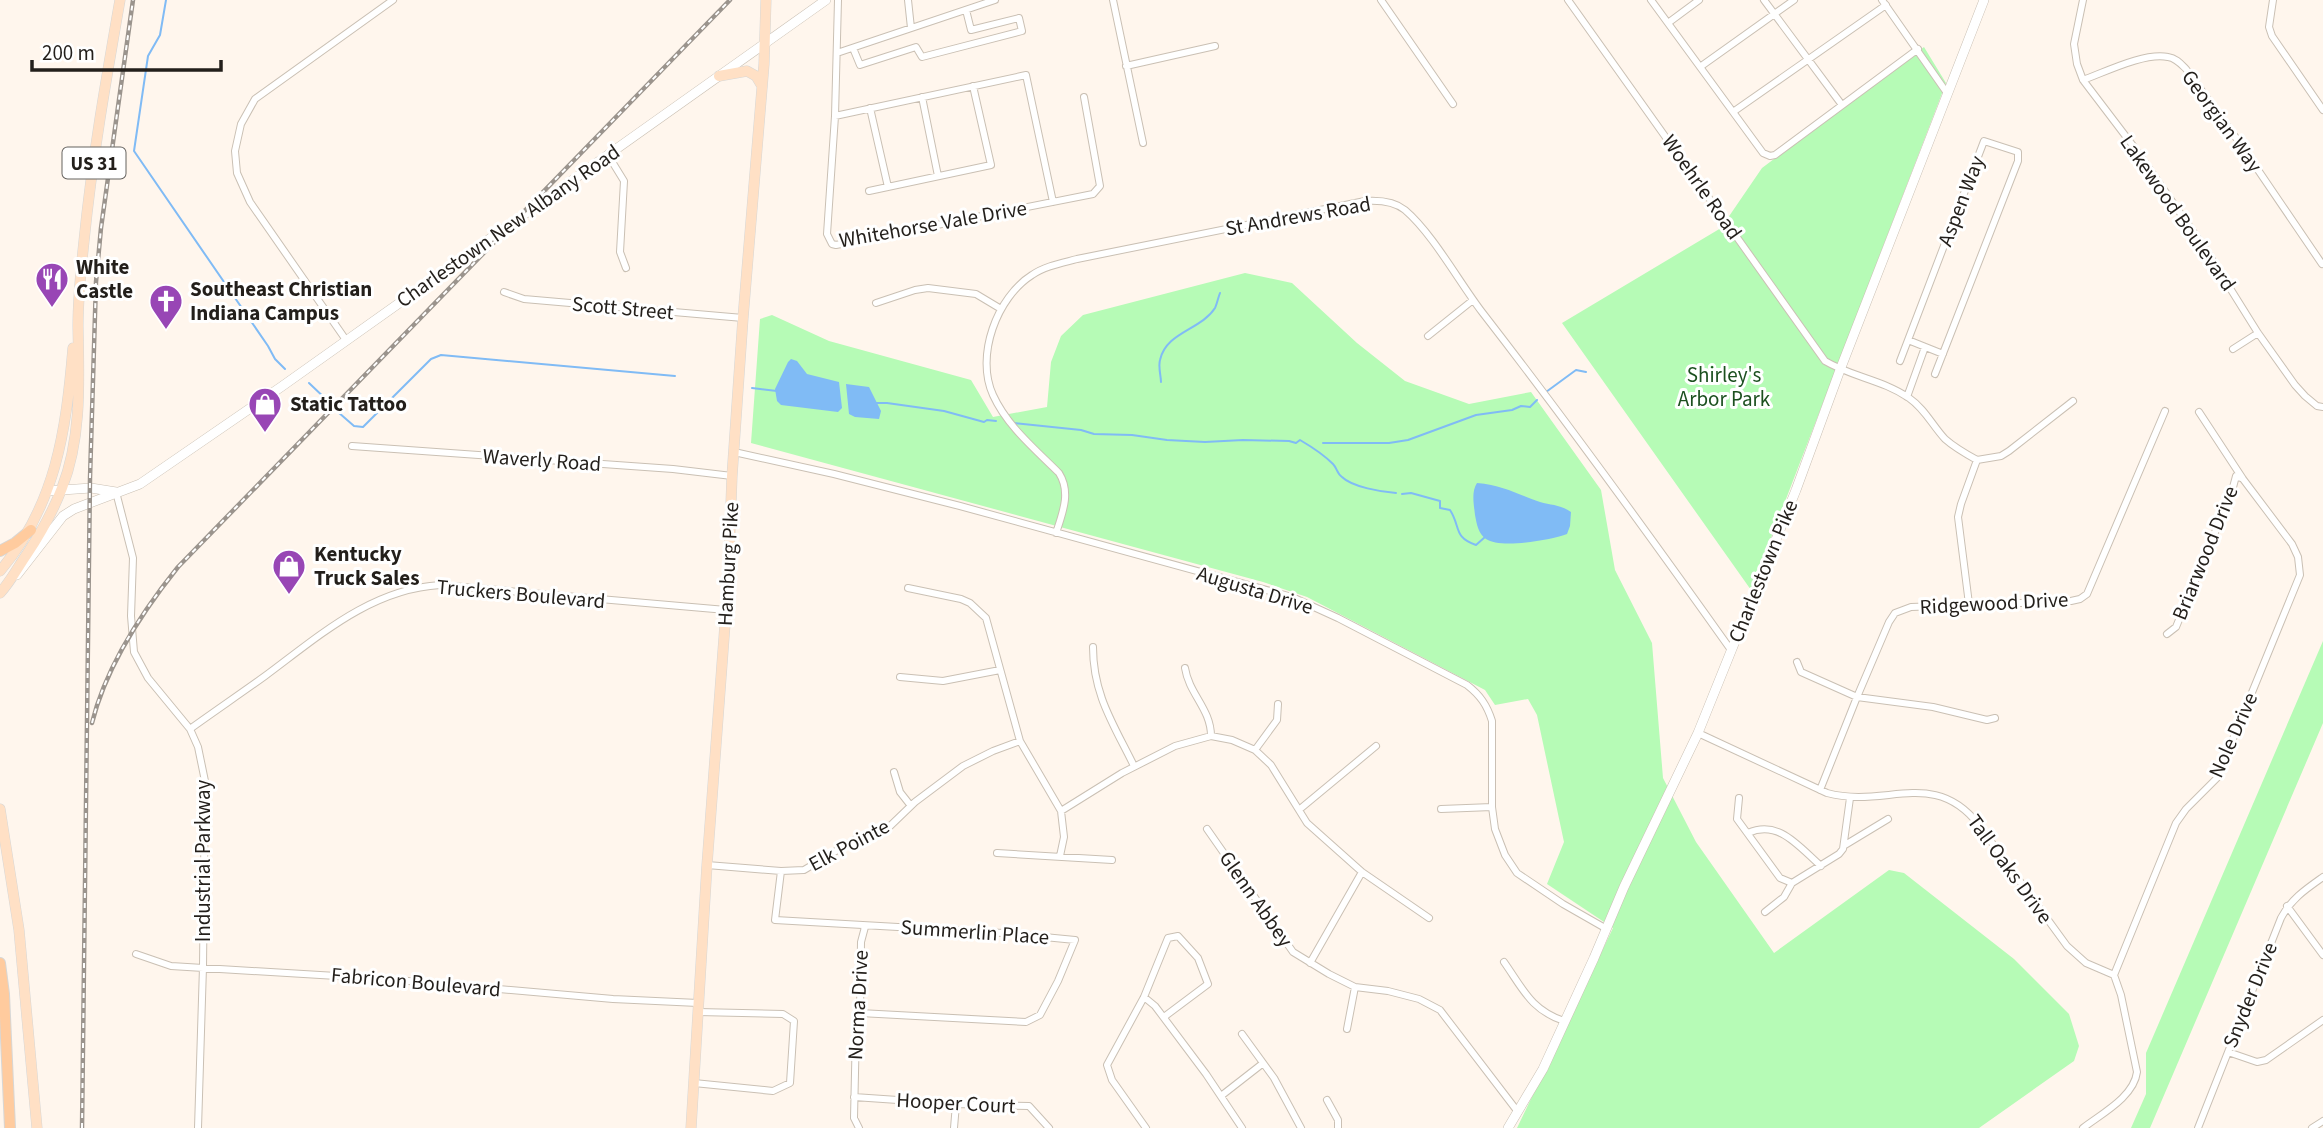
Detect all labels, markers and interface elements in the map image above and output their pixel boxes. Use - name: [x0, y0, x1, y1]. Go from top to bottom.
- scale bar: [32, 28, 220, 72]
- text: 200 m: [42, 38, 95, 68]
- street label: Georgian Way: [2174, 63, 2270, 179]
- street label: Woehrle Road: [1655, 128, 1749, 246]
- street label: Lakewood Boulevard: [2113, 129, 2243, 297]
- street label: Charlestown New Albany Road: [390, 137, 626, 315]
- road number: US 31: [62, 148, 126, 178]
- street label: Aspen Way: [1930, 151, 1992, 251]
- street label: St Andrews Road: [1223, 188, 1373, 244]
- street label: Whitehorse Vale Drive: [837, 193, 1029, 255]
- place label: White Castle: [76, 252, 133, 306]
- restaurant icon: White Castle: [33, 260, 71, 309]
- place label: Southeast Christian Indiana Campus: [190, 274, 372, 328]
- church icon: Southeast Christian Indiana Campus: [147, 282, 185, 331]
- street label: Scott Street: [571, 289, 675, 327]
- park label: Shirley's Arbor Park: [1678, 360, 1771, 414]
- shop icon: Static Tattoo: [246, 385, 284, 434]
- place label: Static Tattoo: [290, 389, 407, 419]
- street label: Waverly Road: [482, 441, 602, 479]
- street label: Briarwood Drive: [2164, 481, 2246, 625]
- street label: Charlestown Pike: [1721, 495, 1805, 647]
- street label: Hamburg Pike: [710, 501, 746, 627]
- place label: Kentucky Truck Sales: [314, 539, 420, 593]
- shop icon: Kentucky Truck Sales: [270, 547, 308, 596]
- street label: Augusta Drive: [1193, 558, 1317, 622]
- street label: Truckers Boulevard: [436, 572, 606, 616]
- street label: Ridgewood Drive: [1919, 584, 2069, 622]
- street label: Nole Drive: [2201, 688, 2265, 782]
- street label: Industrial Parkway: [188, 779, 218, 942]
- street label: Tall Oaks Drive: [1960, 808, 2060, 930]
- street label: Elk Pointe: [803, 811, 895, 879]
- street label: Glenn Abbey: [1212, 845, 1300, 953]
- street label: Summerlin Place: [900, 912, 1050, 952]
- street label: Snyder Drive: [2215, 938, 2285, 1052]
- street label: Norma Drive: [840, 949, 876, 1061]
- street label: Fabricon Boulevard: [330, 960, 502, 1004]
- street label: Hooper Court: [896, 1085, 1016, 1121]

